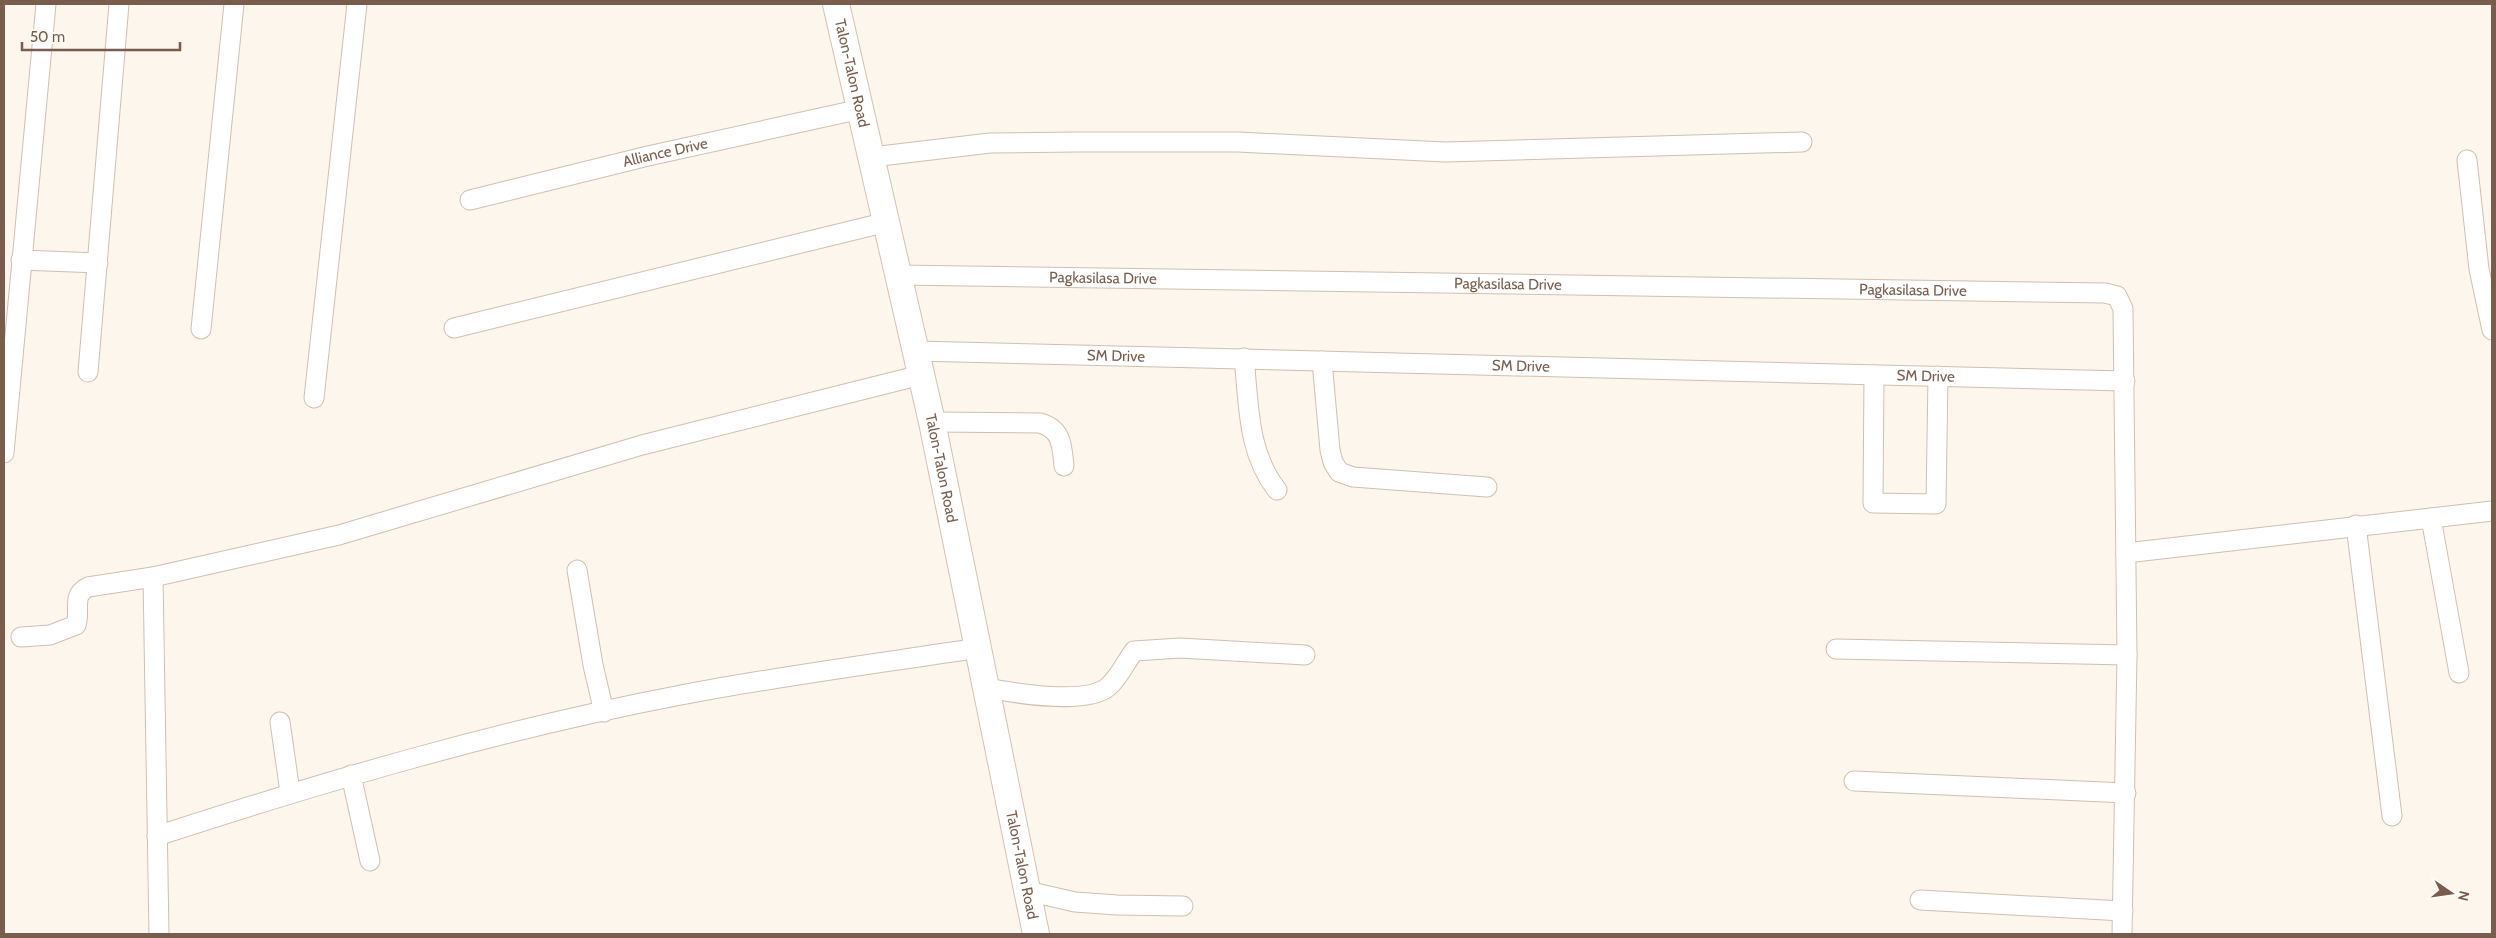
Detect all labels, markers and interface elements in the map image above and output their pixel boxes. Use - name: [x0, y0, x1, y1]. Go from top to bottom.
- street label: Talon-Talon Road: [831, 17, 873, 129]
- scale bar: [22, 20, 180, 52]
- text: 50 m: [30, 28, 65, 46]
- street label: Alliance Drive: [621, 134, 710, 171]
- street label: Pagkasilasa Drive: [1049, 268, 1157, 288]
- street label: Pagkasilasa Drive: [1454, 274, 1562, 294]
- street label: Pagkasilasa Drive: [1859, 280, 1967, 300]
- street label: SM Drive: [1087, 346, 1145, 366]
- street label: SM Drive: [1492, 356, 1550, 376]
- street label: SM Drive: [1896, 366, 1955, 386]
- street label: Talon-Talon Road: [921, 412, 961, 524]
- street label: Talon-Talon Road: [1002, 809, 1042, 921]
- north arrow: [2426, 868, 2476, 918]
- text: N: [2454, 889, 2474, 903]

